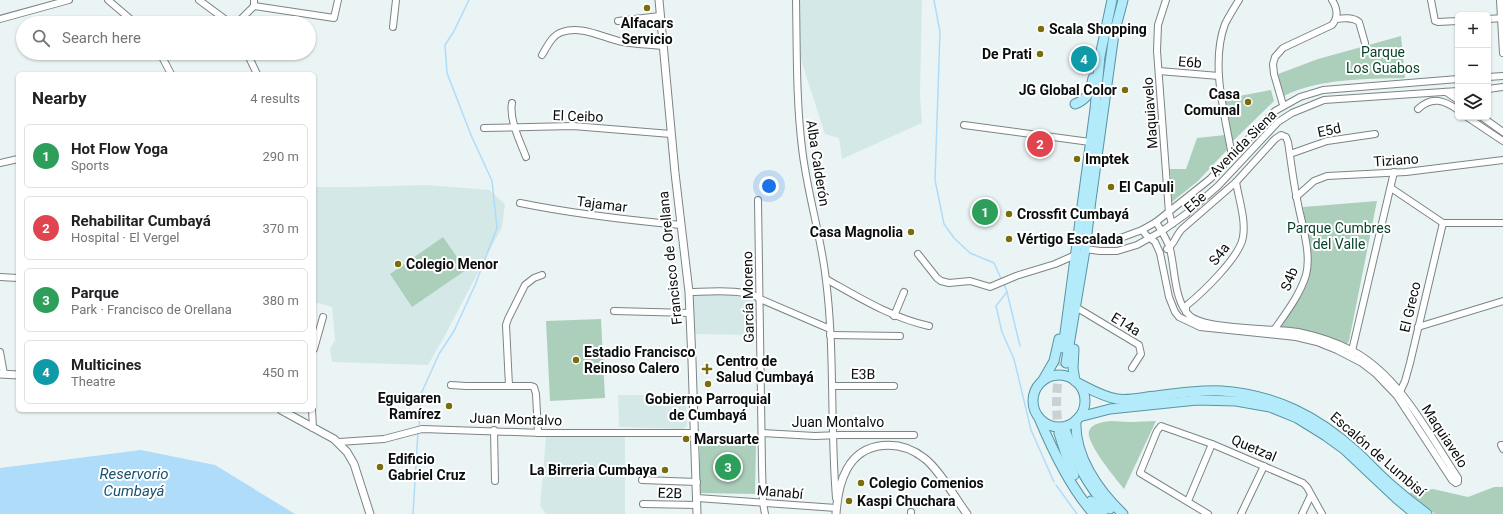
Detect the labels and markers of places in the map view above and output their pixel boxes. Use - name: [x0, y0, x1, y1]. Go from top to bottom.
- marker: Alfacars Servicio: [642, 3, 652, 13]
- place label: Alfacars Servicio: [621, 15, 673, 47]
- place label: Scala Shopping: [1049, 21, 1147, 37]
- marker: Scala Shopping: [1036, 24, 1046, 34]
- pin: 4: [1071, 44, 1097, 74]
- place label: De Prati: [982, 46, 1032, 62]
- marker: De Prati: [1035, 49, 1045, 59]
- place label: JG Global Color: [1019, 82, 1117, 98]
- marker: JG Global Color: [1120, 85, 1130, 95]
- place label: Casa Comunal: [1184, 86, 1241, 118]
- marker: Casa Comunal: [1243, 97, 1253, 107]
- pin: 2: [1027, 129, 1053, 159]
- place label: Imptek: [1085, 151, 1129, 167]
- marker: Imptek: [1072, 154, 1082, 164]
- place label: El Capuli: [1119, 179, 1174, 195]
- marker: El Capuli: [1106, 182, 1116, 192]
- pin: 1: [972, 197, 998, 227]
- place label: Crossfit Cumbayá: [1017, 206, 1129, 222]
- marker: Crossfit Cumbayá: [1004, 209, 1014, 219]
- place label: Casa Magnolia: [810, 224, 904, 240]
- marker: Casa Magnolia: [906, 227, 916, 237]
- place label: Vértigo Escalada: [1017, 231, 1124, 247]
- marker: Vértigo Escalada: [1004, 234, 1014, 244]
- place label: Colegio Menor: [406, 256, 498, 272]
- marker: Colegio Menor: [393, 259, 403, 269]
- place label: Estadio Francisco Reinoso Calero: [584, 344, 695, 376]
- place label: Centro de Salud Cumbayá: [716, 353, 814, 385]
- marker: Estadio Francisco Reinoso Calero: [571, 355, 581, 365]
- marker: Centro de Salud Cumbayá: [701, 363, 713, 375]
- marker: Gobierno Parroquial de Cumbayá: [703, 379, 713, 389]
- place label: Eguigaren Ramírez: [378, 390, 441, 422]
- place label: Gobierno Parroquial de Cumbayá: [645, 391, 771, 423]
- marker: Eguigaren Ramírez: [444, 401, 454, 411]
- place label: Marsuarte: [694, 431, 760, 447]
- marker: Marsuarte: [681, 434, 691, 444]
- place label: Edificio Gabriel Cruz: [388, 451, 466, 483]
- pin: 3: [715, 452, 741, 482]
- marker: Edificio Gabriel Cruz: [375, 462, 385, 472]
- place label: La Birreria Cumbaya: [529, 462, 657, 478]
- marker: La Birreria Cumbaya: [660, 465, 670, 475]
- place label: Colegio Comenios: [869, 475, 984, 491]
- marker: Colegio Comenios: [856, 478, 866, 488]
- place label: Kaspi Chuchara: [857, 493, 956, 509]
- marker: Kaspi Chuchara: [844, 496, 854, 506]

